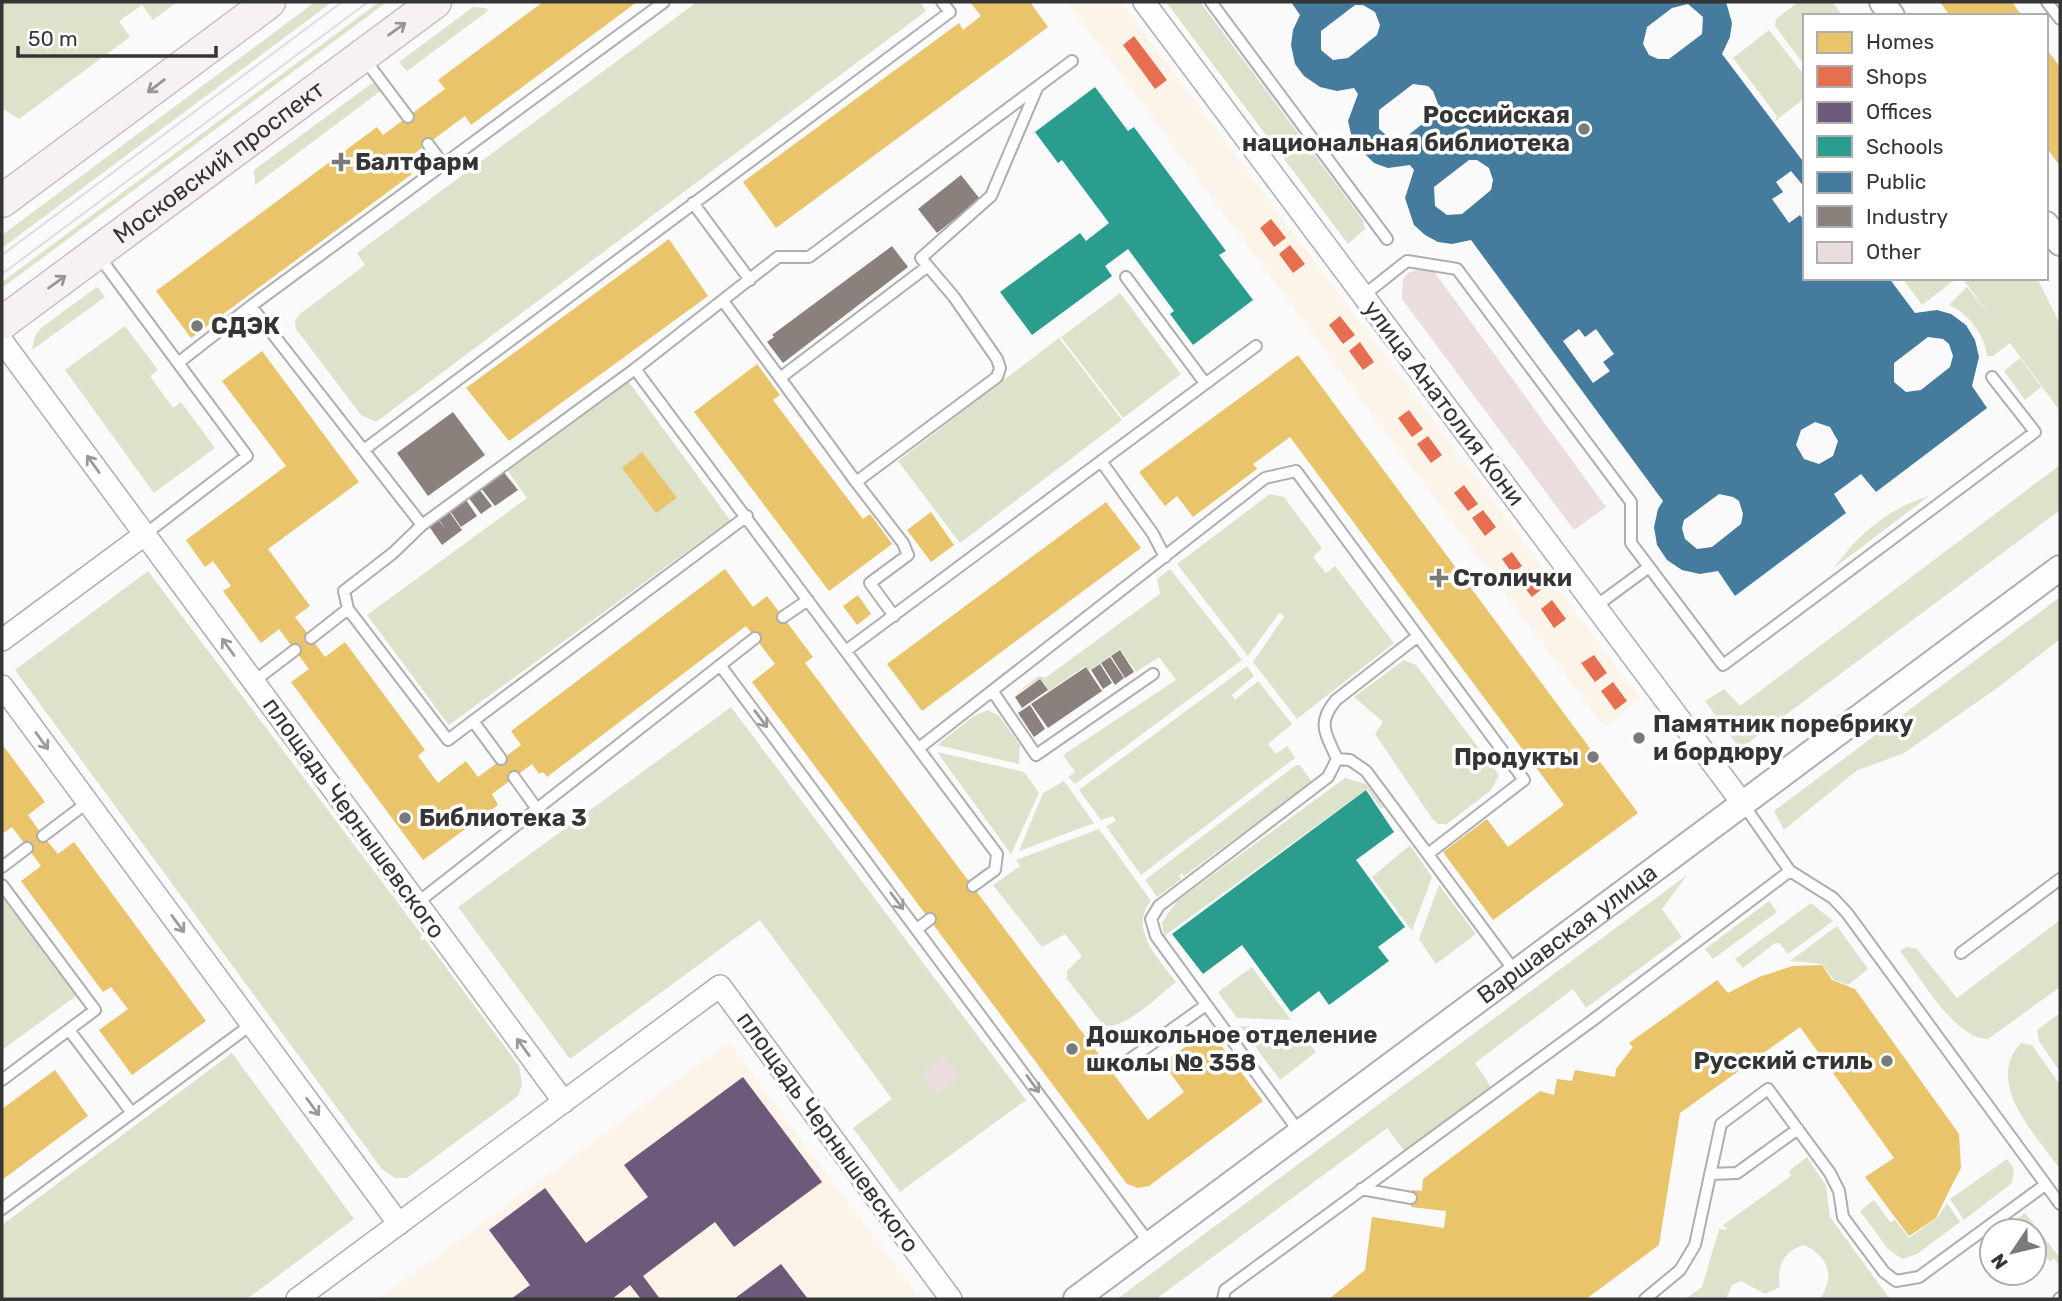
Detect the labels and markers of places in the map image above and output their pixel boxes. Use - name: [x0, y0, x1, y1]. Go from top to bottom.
- place label: Российская национальная библиотека: [1242, 101, 1570, 157]
- marker: Российская национальная библиотека: [1576, 121, 1592, 137]
- place label: Балтфарм: [355, 148, 479, 176]
- marker: Балтфарм: [333, 154, 349, 170]
- place label: СДЭК: [211, 312, 280, 340]
- marker: СДЭК: [189, 318, 205, 334]
- place label: Столички: [1453, 564, 1572, 592]
- marker: Столички: [1431, 570, 1447, 586]
- place label: Памятник поребрику и бордюру: [1653, 710, 1914, 766]
- marker: Памятник поребрику и бордюру: [1631, 730, 1647, 746]
- place label: Продукты: [1454, 743, 1579, 771]
- marker: Продукты: [1585, 749, 1601, 765]
- place label: Библиотека 3: [419, 804, 587, 832]
- marker: Библиотека 3: [397, 810, 413, 826]
- place label: Дошкольное отделение школы № 358: [1086, 1021, 1377, 1077]
- marker: Дошкольное отделение школы № 358: [1064, 1041, 1080, 1057]
- place label: Русский стиль: [1693, 1047, 1873, 1075]
- marker: Русский стиль: [1879, 1053, 1895, 1069]

